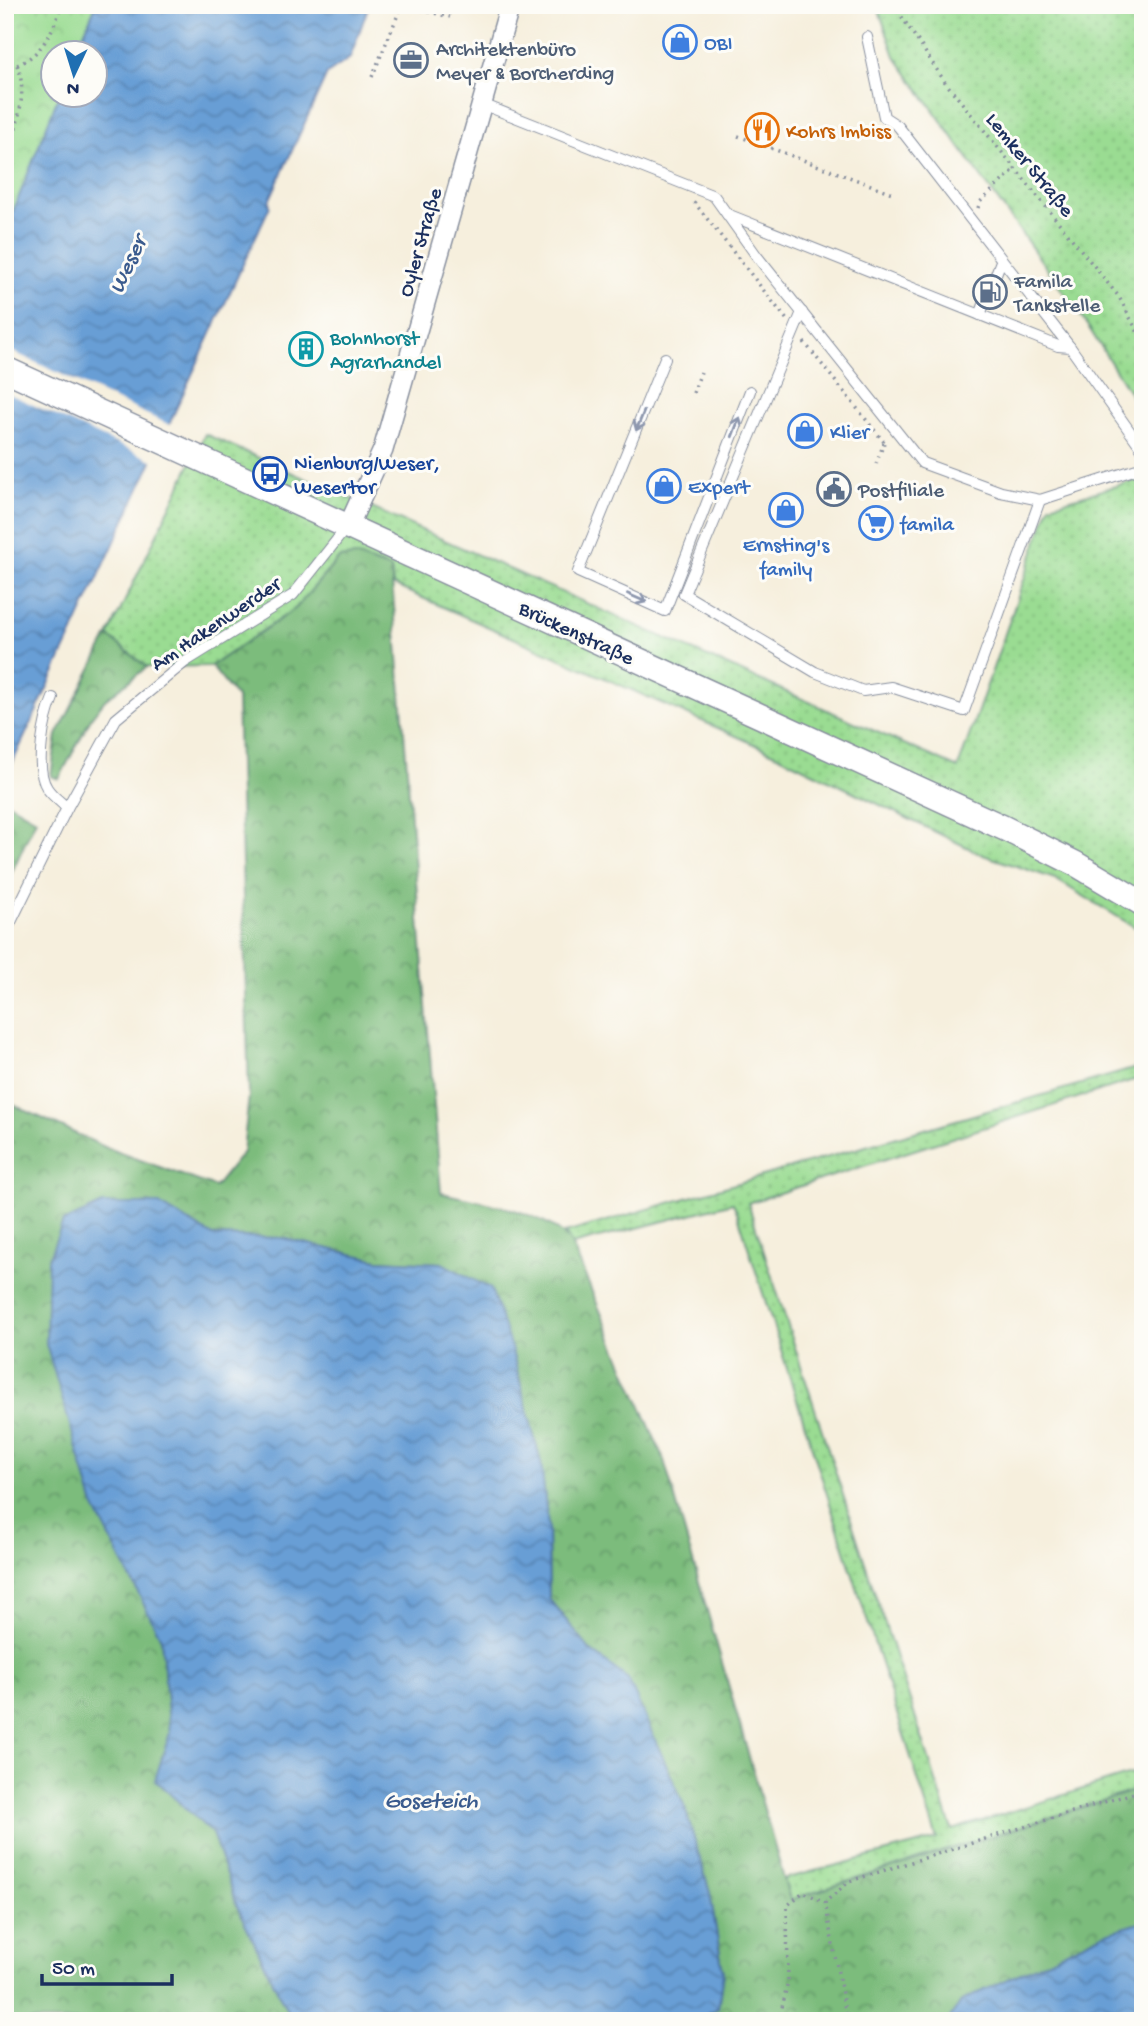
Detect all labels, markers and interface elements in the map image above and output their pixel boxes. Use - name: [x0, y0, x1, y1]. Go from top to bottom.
- shop icon: OBI: [661, 23, 699, 61]
- place label: OBI: [704, 33, 732, 58]
- north arrow: [38, 38, 108, 108]
- place label: Architektenbüro Meyer & Borcherding: [436, 39, 614, 88]
- office icon: Architektenbüro Meyer & Borcherding: [392, 41, 430, 79]
- text: N: [66, 76, 80, 99]
- street label: Lemker Straße: [979, 109, 1079, 224]
- restaurant icon: Kohrs Imbiss: [743, 111, 781, 149]
- place label: Kohrs Imbiss: [786, 121, 892, 146]
- street label: Oyler Straße: [395, 185, 450, 300]
- water label: Weser: [104, 228, 156, 298]
- place label: Famila Tankstelle: [1013, 271, 1101, 320]
- fuel station icon: Famila Tankstelle: [971, 273, 1009, 311]
- place label: Bohnhorst Agrarhandel: [329, 328, 442, 377]
- building icon: Bohnhorst Agrarhandel: [287, 330, 325, 368]
- one-way arrow: [632, 410, 645, 432]
- shop icon: Klier: [786, 412, 824, 450]
- one-way arrow: [730, 416, 743, 438]
- place label: Klier: [830, 422, 871, 447]
- place label: Nienburg/Weser, Wesertor: [294, 453, 440, 502]
- bus stop icon: Nienburg/Weser, Wesertor: [251, 455, 289, 493]
- shop icon: Expert: [645, 467, 683, 505]
- public building icon: Postfiliale: [815, 470, 853, 508]
- place label: Expert: [688, 477, 752, 502]
- place label: Postfiliale: [857, 480, 945, 505]
- shop icon: Ernsting's family: [767, 491, 805, 529]
- supermarket icon: famila: [857, 504, 895, 542]
- place label: famila: [899, 514, 955, 539]
- place label: Ernsting's family: [743, 535, 830, 584]
- street label: Am Hakenwerder: [147, 572, 288, 679]
- one-way arrow: [626, 593, 647, 606]
- street label: Brückenstraße: [513, 597, 638, 673]
- water label: Goseteich: [384, 1789, 478, 1816]
- scale bar: [42, 1942, 172, 1986]
- text: 50 m: [52, 1958, 95, 1983]

